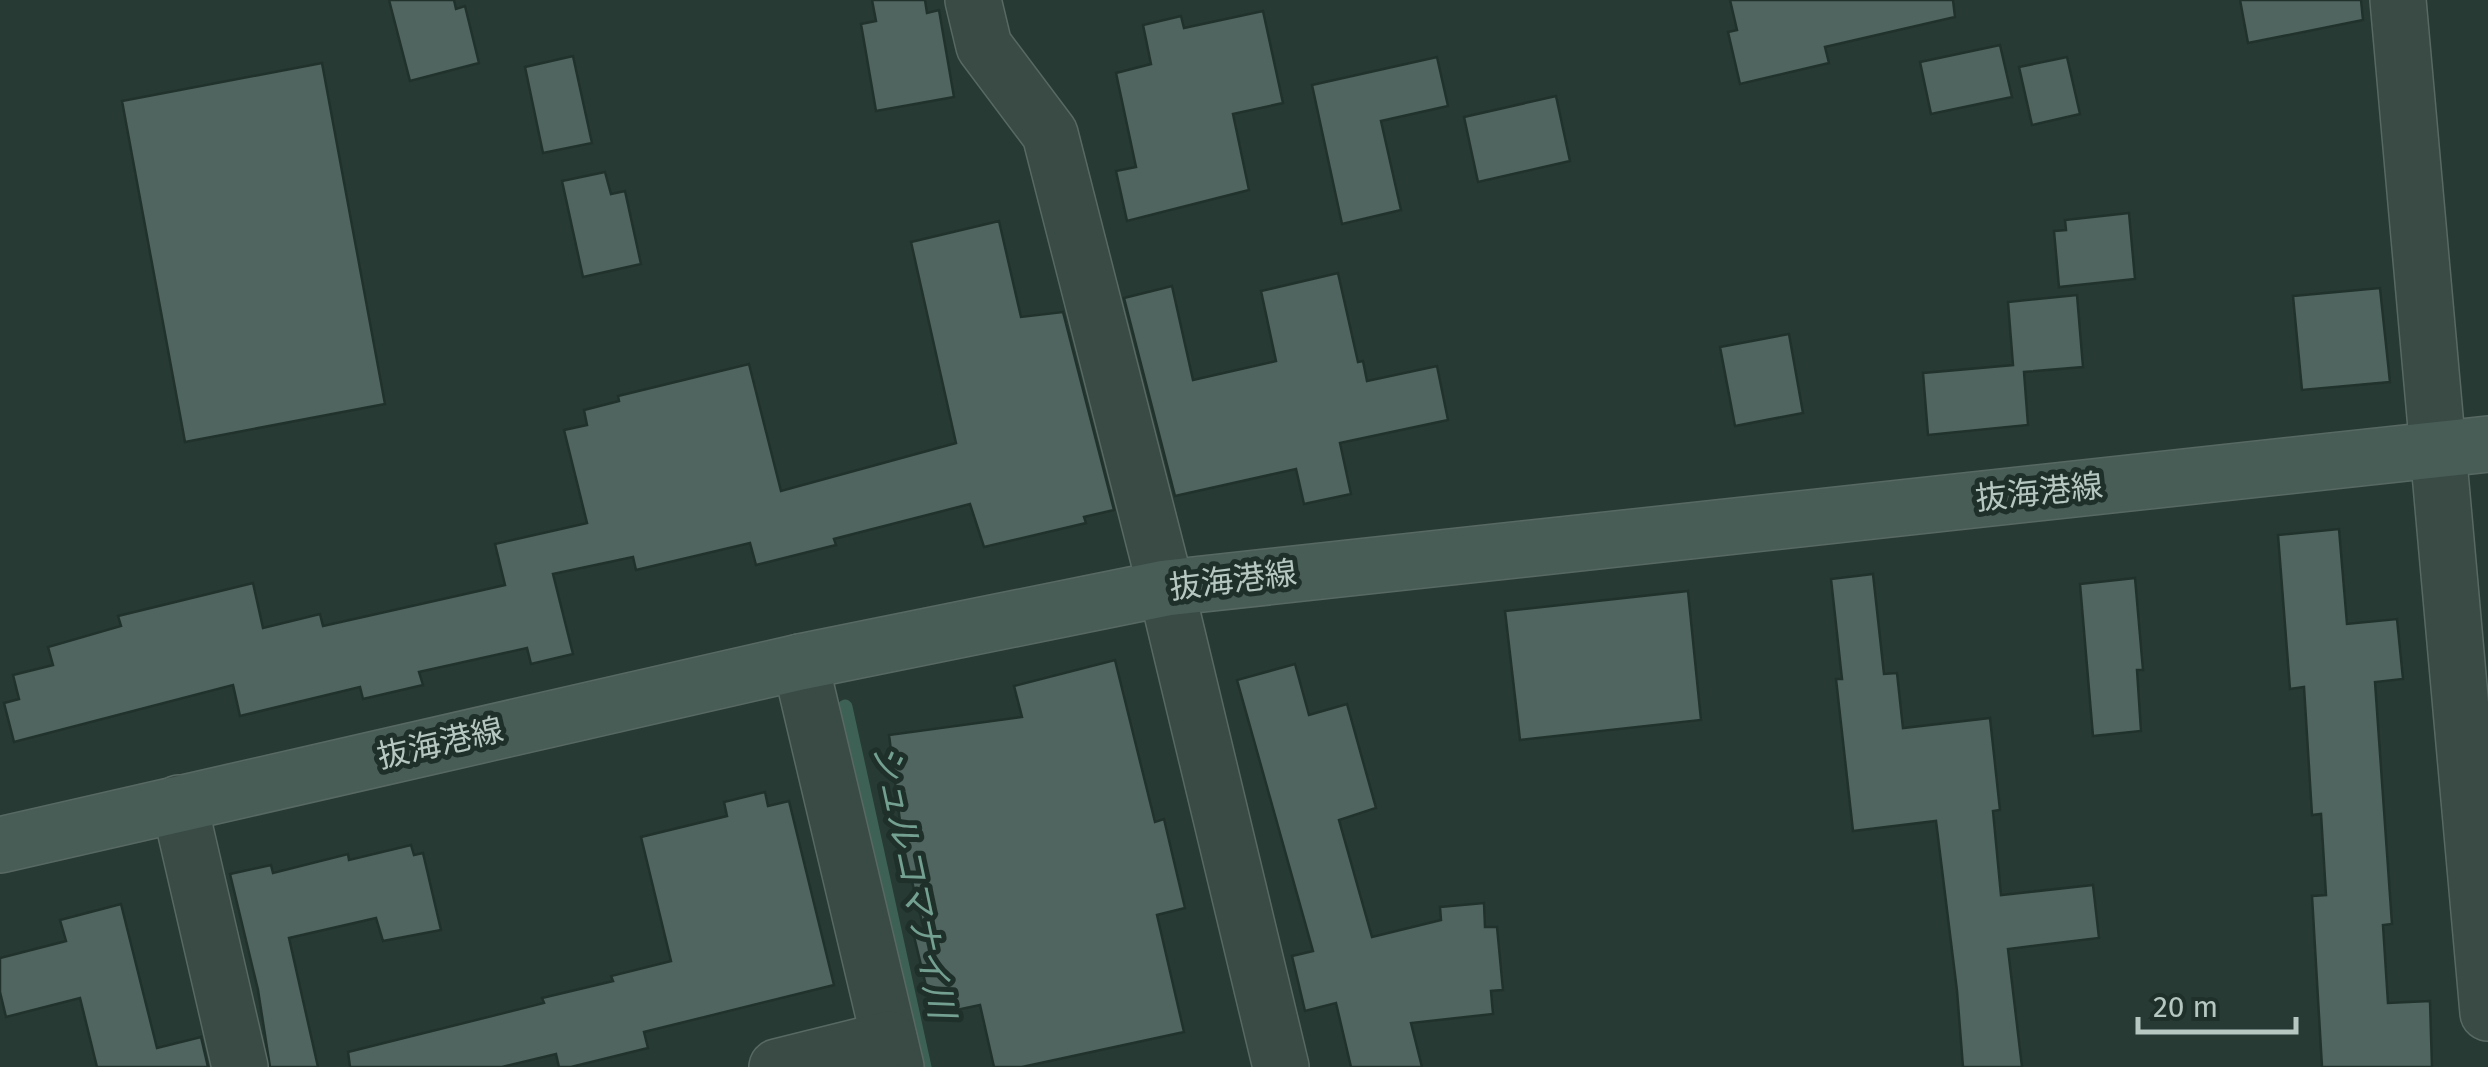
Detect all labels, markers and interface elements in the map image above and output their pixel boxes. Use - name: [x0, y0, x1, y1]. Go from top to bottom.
- street label: 抜海港線: [1973, 466, 2105, 518]
- street label: 抜海港線: [1167, 553, 1299, 607]
- street label: 抜海港線: [373, 710, 507, 776]
- water label: シュルコマナイ川: [864, 740, 964, 1026]
- scale bar: [2138, 972, 2296, 1034]
- text: 20 m: [2153, 989, 2218, 1025]

